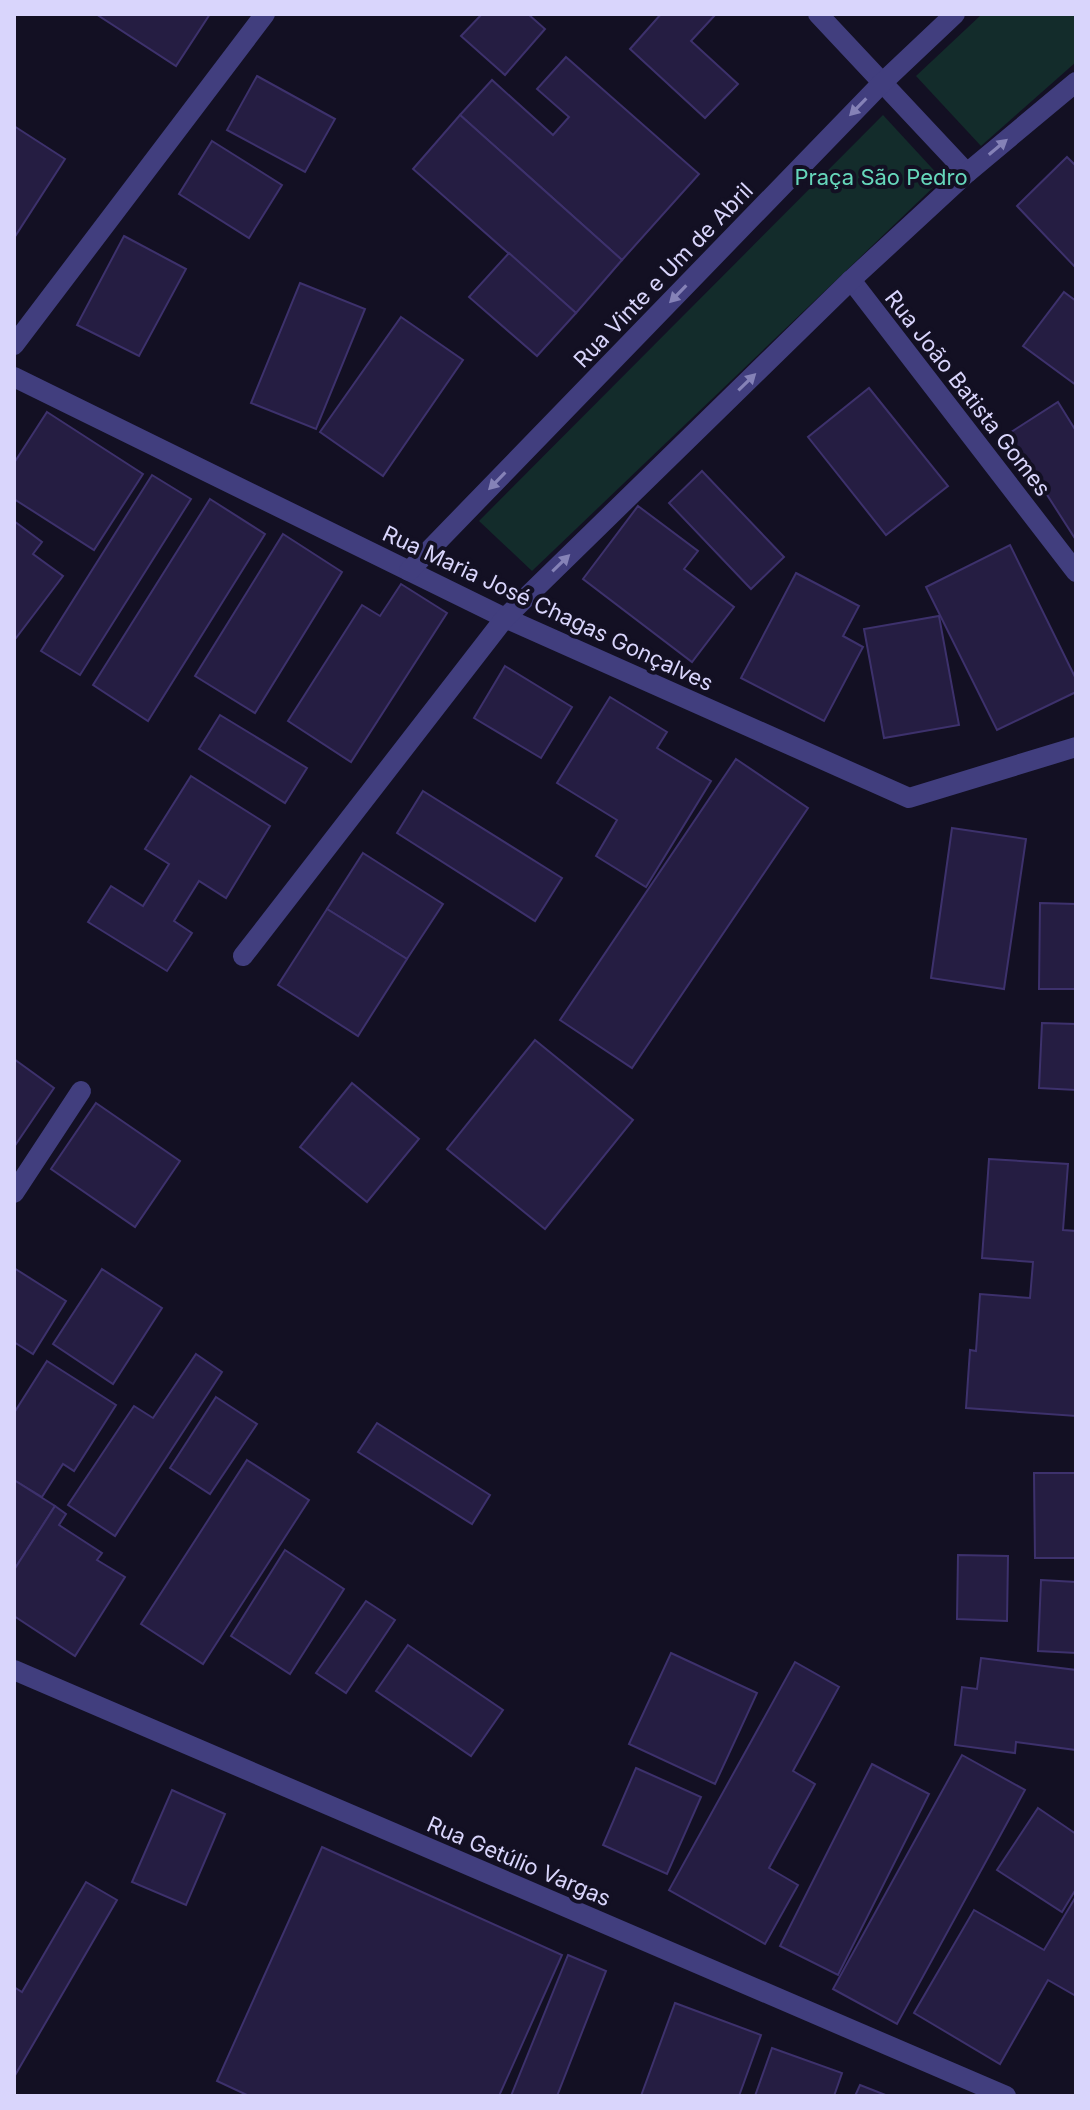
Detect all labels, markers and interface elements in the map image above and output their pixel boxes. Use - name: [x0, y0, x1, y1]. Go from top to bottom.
- one-way arrow: [850, 97, 868, 116]
- one-way arrow: [988, 139, 1008, 156]
- park label: Praça São Pedro: [794, 164, 968, 190]
- street label: Rua Vinte e Um de Abril: [568, 177, 758, 373]
- one-way arrow: [669, 284, 687, 303]
- street label: Rua João Batista Gomes: [880, 285, 1056, 501]
- one-way arrow: [737, 373, 756, 391]
- one-way arrow: [488, 471, 506, 490]
- street label: Rua Maria José Chagas Gonçalves: [379, 520, 717, 696]
- one-way arrow: [551, 554, 570, 573]
- street label: Rua Getúlio Vargas: [423, 1811, 615, 1911]

